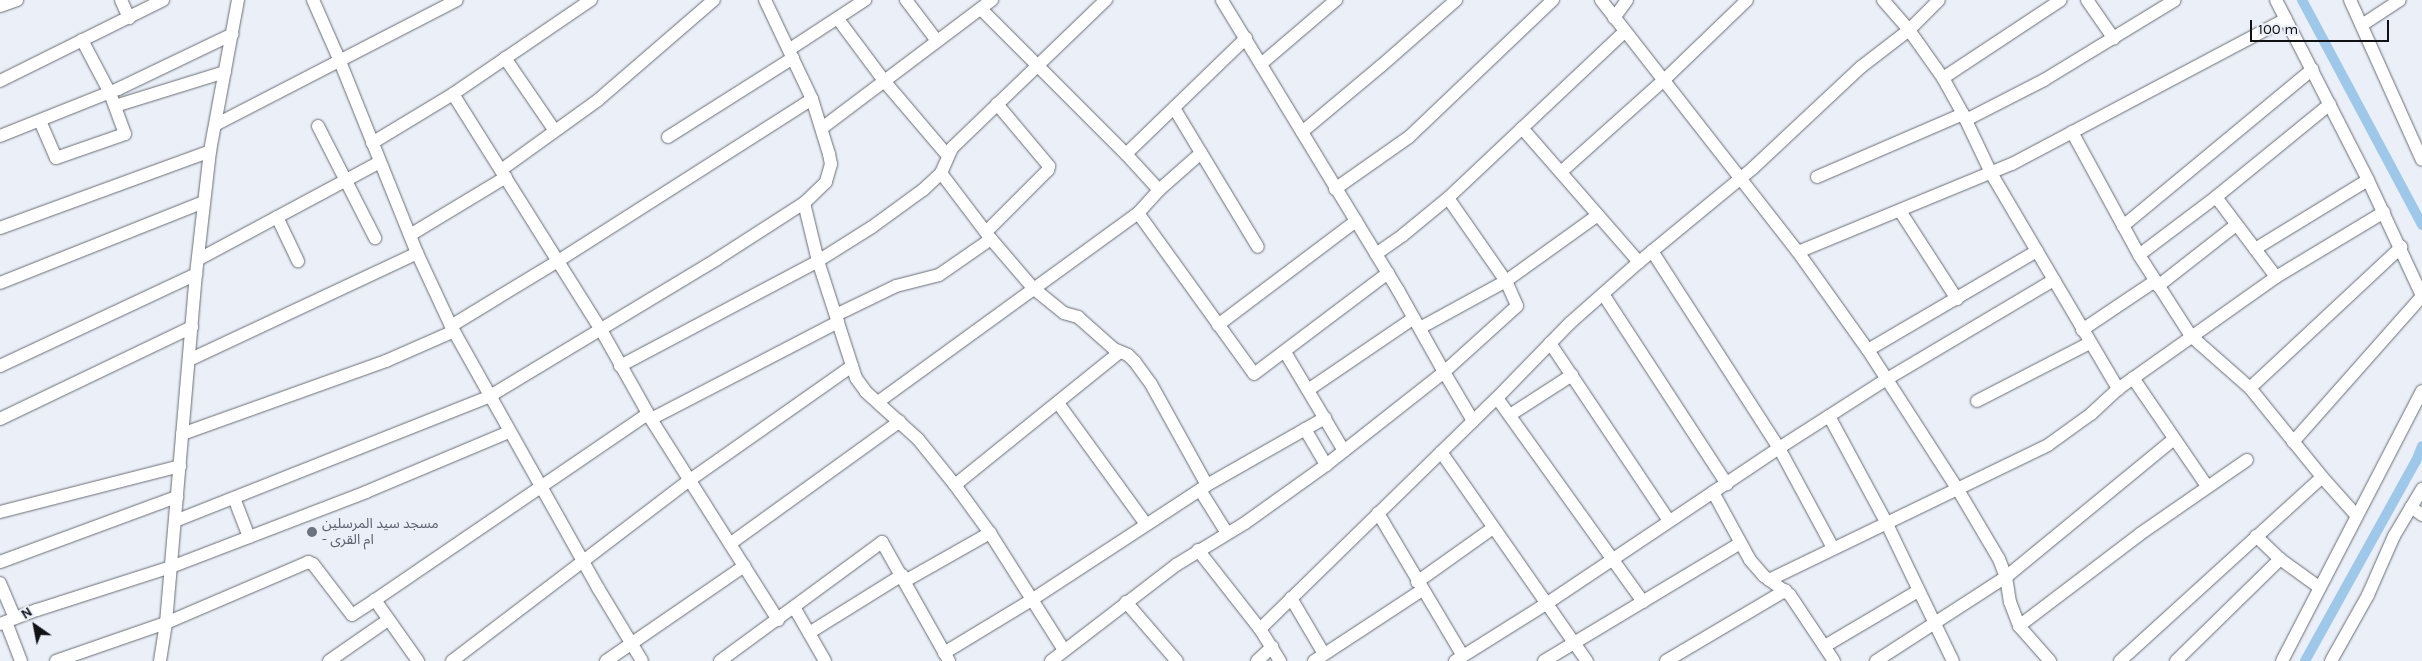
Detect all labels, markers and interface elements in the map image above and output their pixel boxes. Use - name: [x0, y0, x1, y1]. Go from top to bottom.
- scale bar: [2252, 10, 2391, 42]
- text: 100 m: [2258, 20, 2298, 38]
- place label: مسجد سيد المرسلين - ام القرى: [322, 516, 439, 548]
- marker: مسجد سيد المرسلين - ام القرى: [306, 526, 318, 538]
- north arrow: [10, 601, 60, 651]
- text: N: [18, 603, 35, 623]

